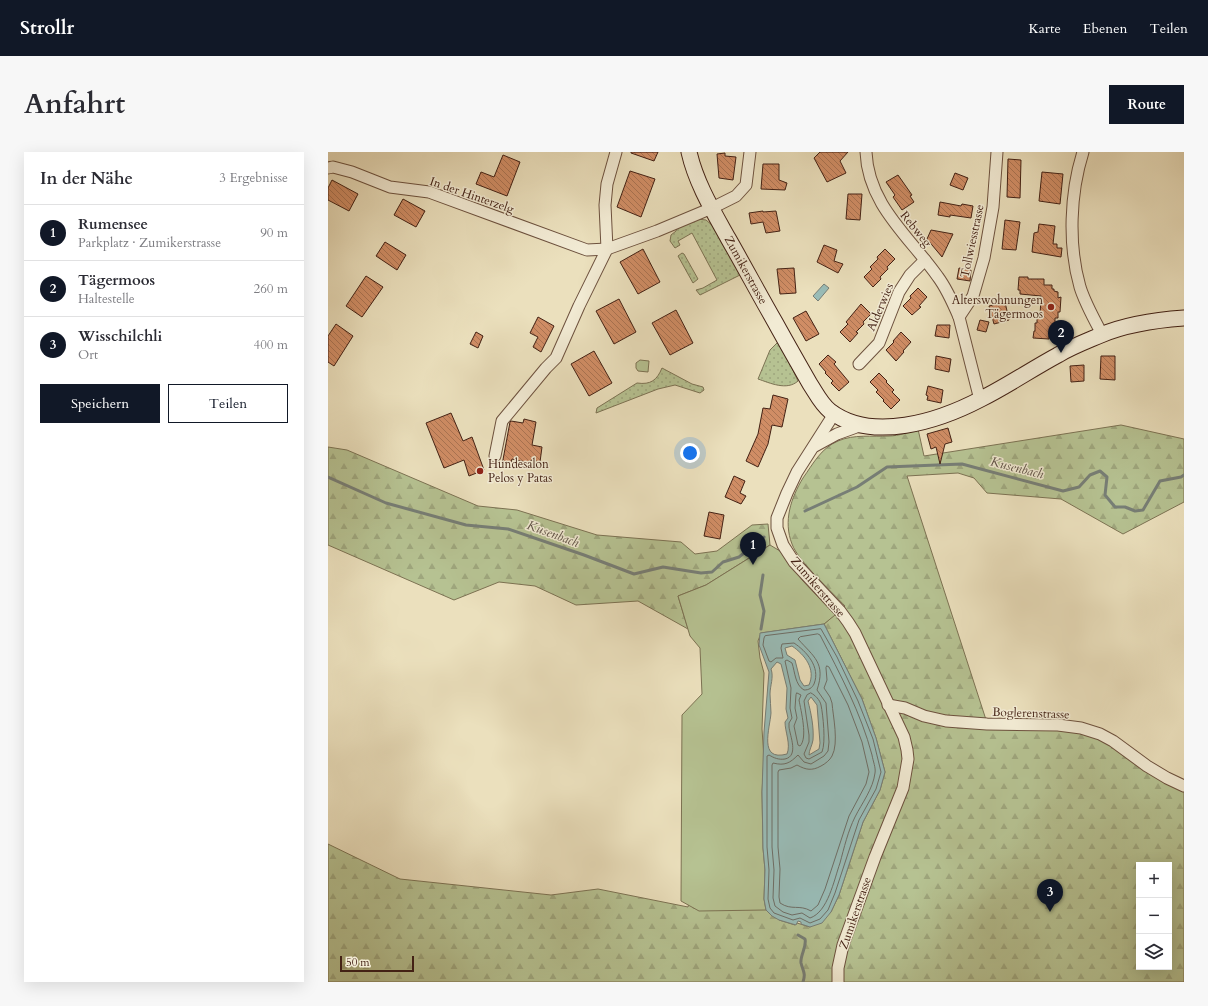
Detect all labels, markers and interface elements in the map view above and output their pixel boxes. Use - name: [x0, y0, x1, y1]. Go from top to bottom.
- text: Strollr: [20, 15, 74, 41]
- text: Karte: [1028, 19, 1061, 38]
- text: Ebenen: [1083, 19, 1128, 38]
- text: Teilen: [1150, 19, 1188, 38]
- text: Anfahrt: [24, 85, 125, 123]
- button: Route: [1109, 85, 1184, 124]
- text: In der Nähe: [40, 167, 133, 190]
- text: 3 Ergebnisse: [219, 169, 288, 187]
- street label: In der Hinterzelg: [428, 173, 516, 217]
- street label: Tollwiesstrasse: [956, 203, 988, 279]
- street label: Rebweg: [897, 208, 936, 251]
- text: Rumensee: [78, 214, 148, 234]
- text: 1: [50, 224, 56, 242]
- text: 90 m: [260, 224, 288, 242]
- street label: Zumikerstrasse: [721, 233, 771, 307]
- text: Parkplatz · Zumikerstrasse: [78, 234, 221, 252]
- text: Tägermoos: [78, 270, 155, 290]
- text: 2: [50, 280, 56, 298]
- text: 260 m: [254, 280, 288, 298]
- street label: Alderwies: [863, 281, 897, 333]
- text: Haltestelle: [78, 290, 135, 308]
- place label: Alterswohnungen Tägermoos: [952, 292, 1043, 322]
- marker: Alterswohnungen Tägermoos: [1046, 302, 1056, 312]
- pin: 2: [1048, 320, 1074, 353]
- text: Wisschilchli: [78, 326, 162, 346]
- text: 3: [50, 336, 56, 354]
- text: 400 m: [254, 336, 288, 354]
- text: Ort: [78, 346, 98, 364]
- button: Speichern: [40, 384, 160, 423]
- button: Teilen: [168, 384, 288, 423]
- your location: [680, 443, 700, 463]
- water label: Kusenbach: [988, 453, 1046, 483]
- place label: Hundesalon Pelos y Patas: [488, 456, 552, 486]
- marker: Hundesalon Pelos y Patas: [475, 466, 485, 476]
- water label: Kusenbach: [524, 516, 582, 552]
- pin: 1: [740, 532, 766, 565]
- street label: Zumikerstrasse: [787, 553, 849, 621]
- street label: Boglerenstrasse: [992, 704, 1070, 722]
- map controls: [1136, 862, 1172, 970]
- button: +: [1136, 862, 1172, 898]
- street label: Zumikerstrasse: [835, 875, 875, 951]
- pin: 3: [1037, 879, 1063, 912]
- button: −: [1136, 898, 1172, 934]
- button: layers: [1136, 934, 1172, 970]
- scale bar: [340, 954, 414, 973]
- text: 50 m: [346, 955, 370, 970]

